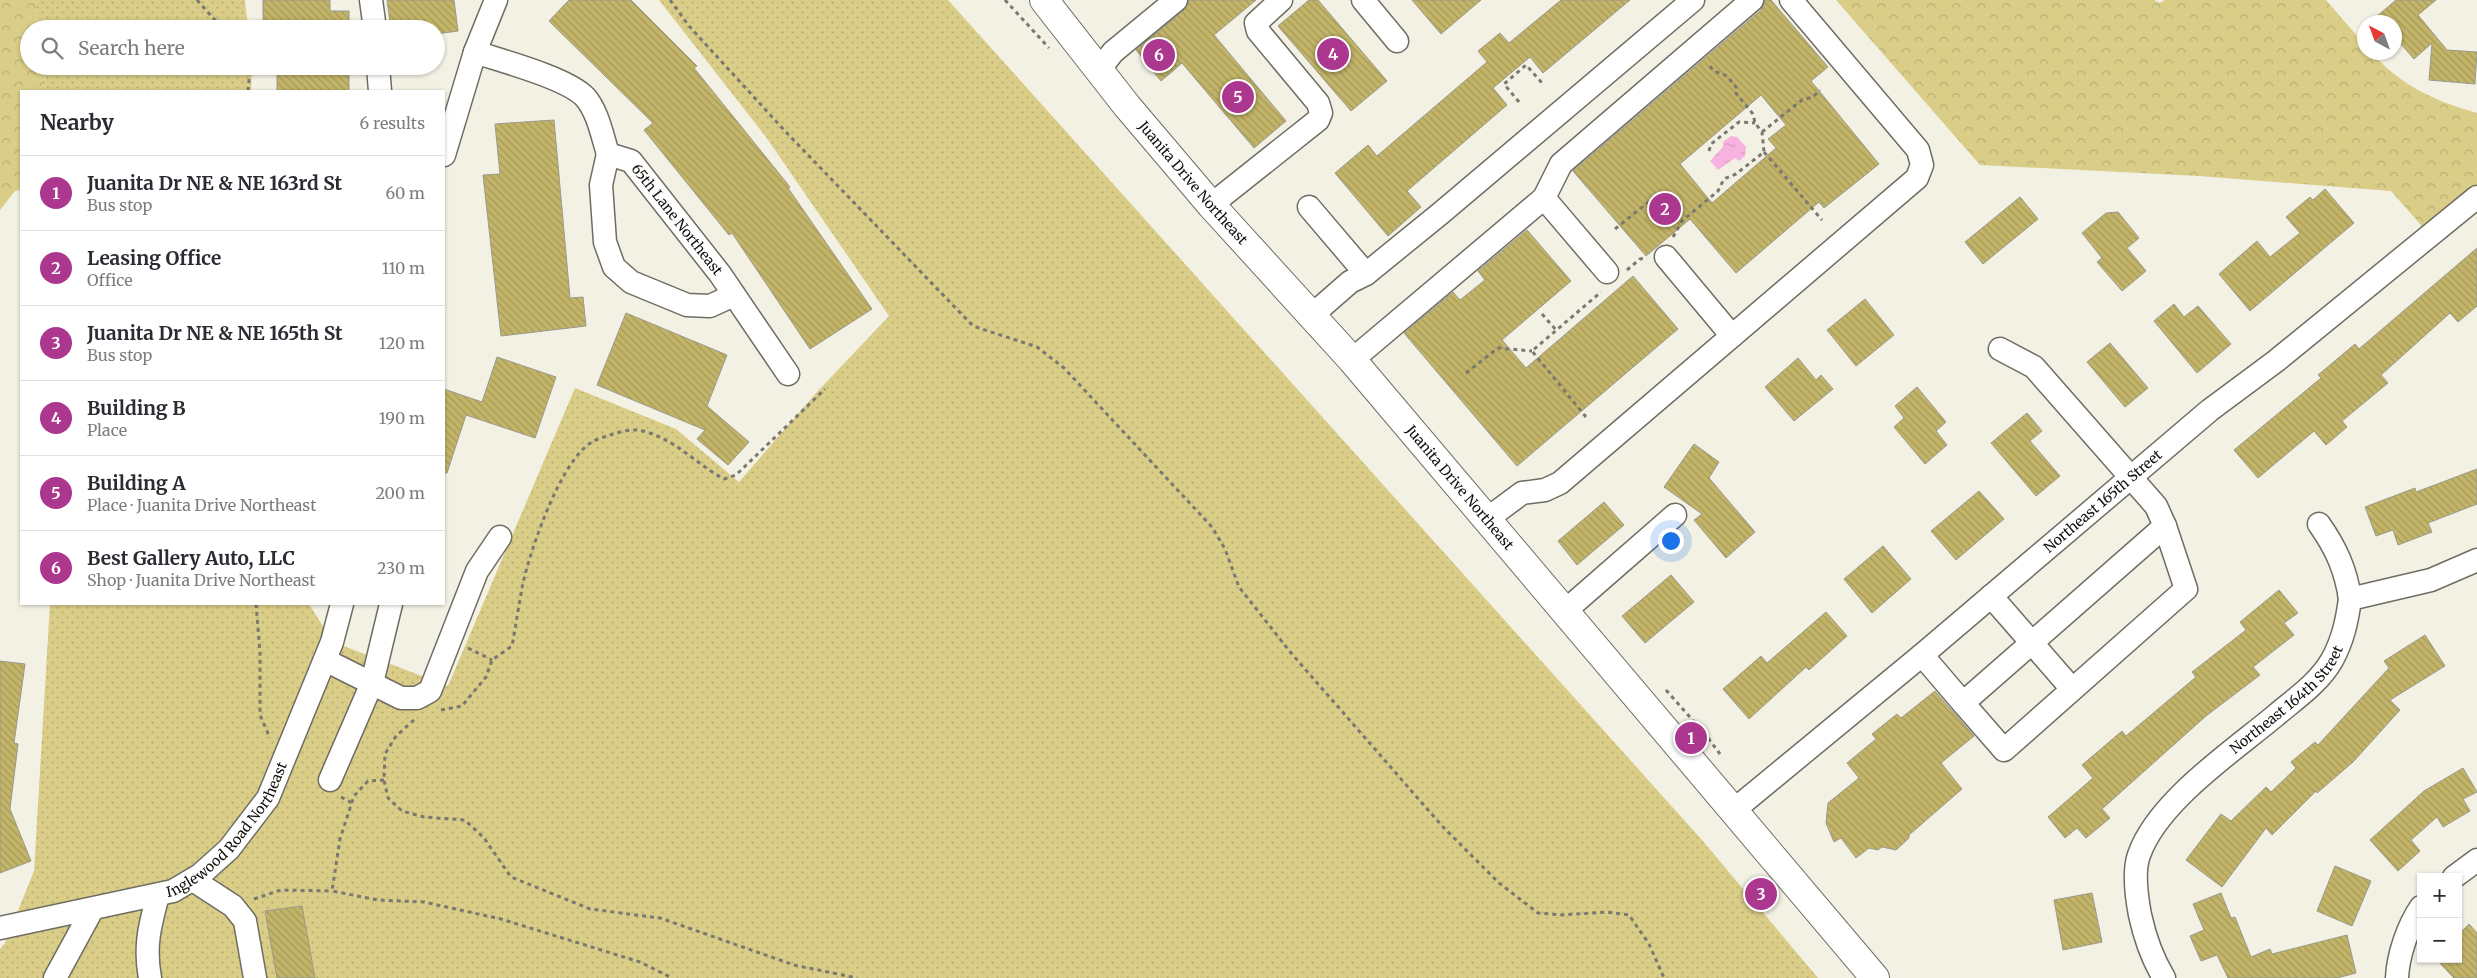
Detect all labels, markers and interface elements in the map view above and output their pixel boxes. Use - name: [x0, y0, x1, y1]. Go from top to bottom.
- north arrow: [2357, 15, 2402, 60]
- search box: [20, 20, 445, 75]
- icon: search: [38, 34, 66, 62]
- pin: 4: [1317, 35, 1349, 73]
- text: Search here: [78, 36, 185, 60]
- pin: 6: [1143, 36, 1175, 74]
- pin: 5: [1222, 78, 1254, 116]
- text: Nearby: [40, 109, 114, 136]
- text: 6 results: [360, 113, 425, 133]
- street label: Juanita Drive Northeast: [1134, 117, 1252, 249]
- street label: 65th Lane Northeast: [628, 160, 727, 279]
- text: Juanita Dr NE & NE 163rd St: [87, 171, 342, 195]
- text: 1: [52, 183, 60, 203]
- text: 60 m: [385, 183, 425, 203]
- pin: 2: [1649, 190, 1681, 228]
- text: Bus stop: [87, 195, 152, 215]
- text: Leasing Office: [87, 246, 221, 270]
- text: 2: [51, 258, 61, 278]
- text: 110 m: [382, 258, 425, 278]
- text: Office: [87, 270, 133, 290]
- text: Juanita Dr NE & NE 165th St: [87, 321, 343, 345]
- text: 3: [51, 333, 61, 353]
- text: 120 m: [379, 333, 425, 353]
- text: Bus stop: [87, 345, 152, 365]
- text: Building B: [87, 396, 186, 420]
- text: 4: [51, 408, 61, 428]
- text: 190 m: [379, 408, 425, 428]
- text: Place: [87, 420, 127, 440]
- street label: Juanita Drive Northeast: [1401, 421, 1518, 554]
- street label: Northeast 165th Street: [2040, 445, 2166, 557]
- text: Building A: [87, 471, 186, 495]
- text: 5: [51, 483, 61, 503]
- text: 200 m: [375, 483, 425, 503]
- text: Place · Juanita Drive Northeast: [87, 495, 316, 515]
- your location: [1658, 528, 1684, 554]
- text: Best Gallery Auto, LLC: [87, 546, 295, 570]
- text: 6: [51, 558, 61, 578]
- text: 230 m: [377, 558, 425, 578]
- text: Shop · Juanita Drive Northeast: [87, 570, 316, 590]
- street label: Northeast 164th Street: [2226, 642, 2347, 758]
- pin: 1: [1675, 719, 1707, 757]
- street label: Inglewood Road Northeast: [165, 759, 291, 901]
- map controls: [2417, 873, 2462, 963]
- button: +: [2417, 873, 2462, 918]
- pin: 3: [1745, 875, 1777, 913]
- button: −: [2417, 918, 2462, 963]

